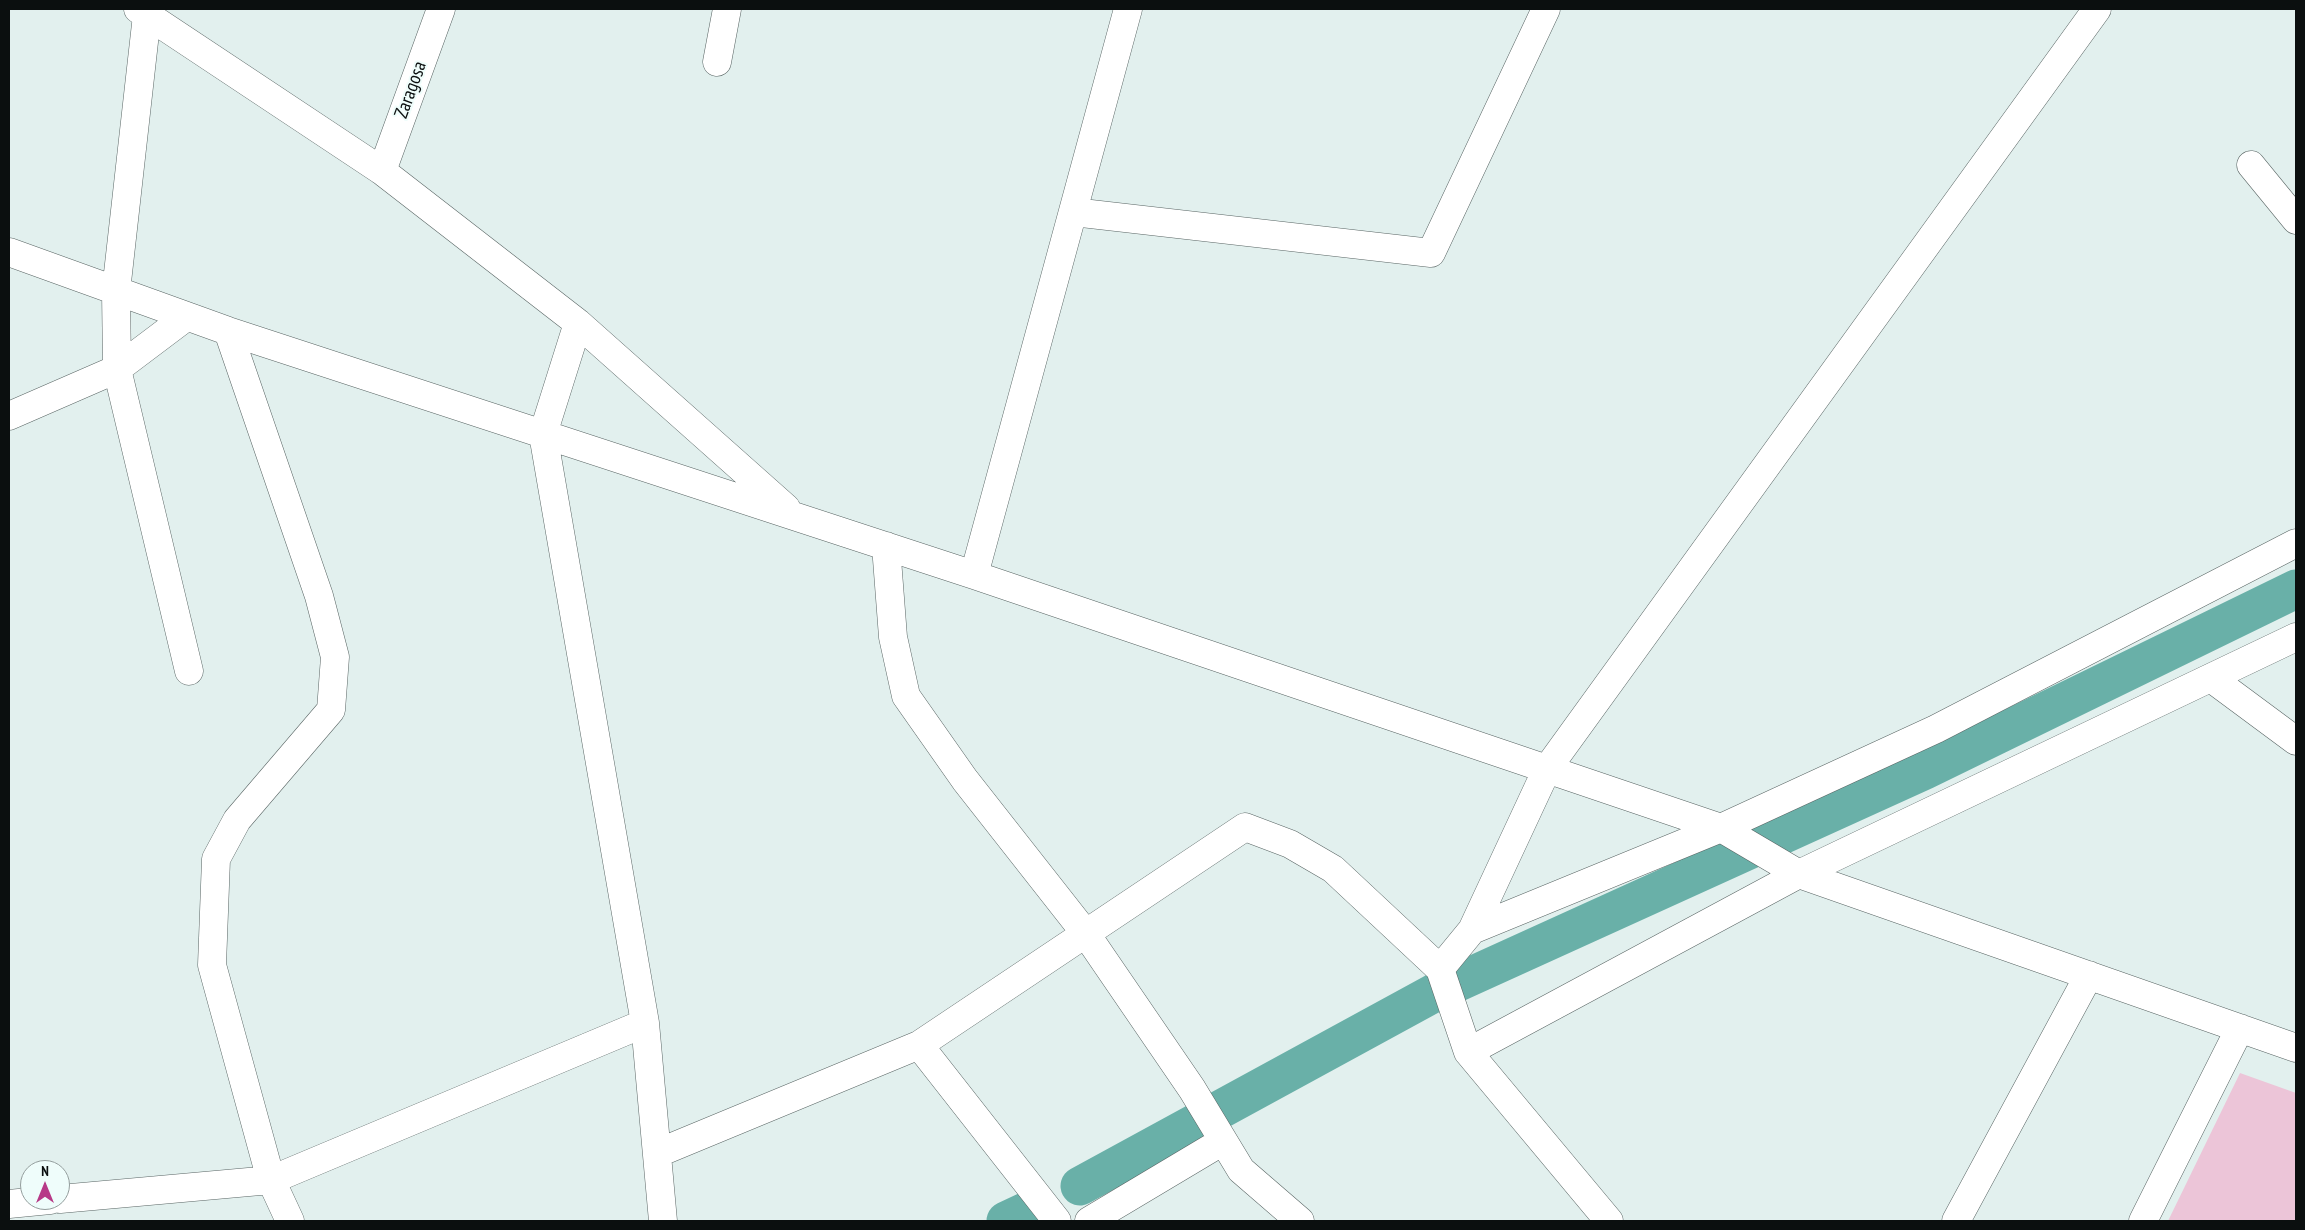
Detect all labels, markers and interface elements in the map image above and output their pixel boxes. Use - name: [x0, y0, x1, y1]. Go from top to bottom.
- street label: Zaragosa: [390, 58, 432, 122]
- north arrow: [20, 1160, 70, 1210]
- text: N: [41, 1162, 49, 1180]

